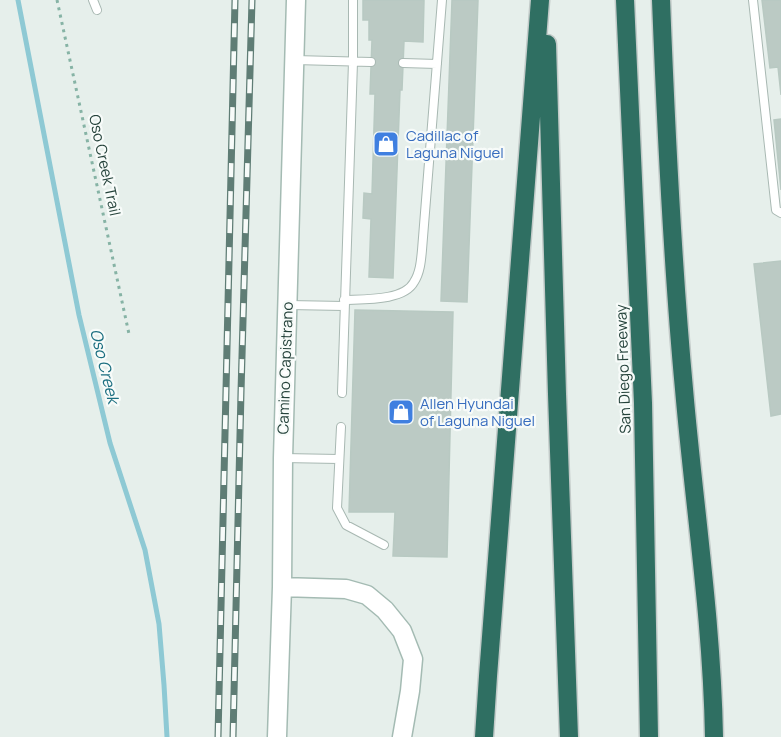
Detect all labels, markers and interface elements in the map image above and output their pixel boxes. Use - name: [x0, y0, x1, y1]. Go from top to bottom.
- street label: Oso Creek Trail: [84, 112, 126, 218]
- place label: Cadillac of Laguna Niguel: [406, 125, 504, 163]
- shop icon: Cadillac of Laguna Niguel: [371, 129, 401, 159]
- street label: Camino Capistrano: [272, 301, 298, 435]
- street label: San Diego Freeway: [610, 304, 636, 434]
- water label: Oso Creek: [85, 326, 125, 408]
- place label: Allen Hyundai of Laguna Niguel: [420, 393, 535, 431]
- shop icon: Allen Hyundai of Laguna Niguel: [386, 397, 416, 427]

